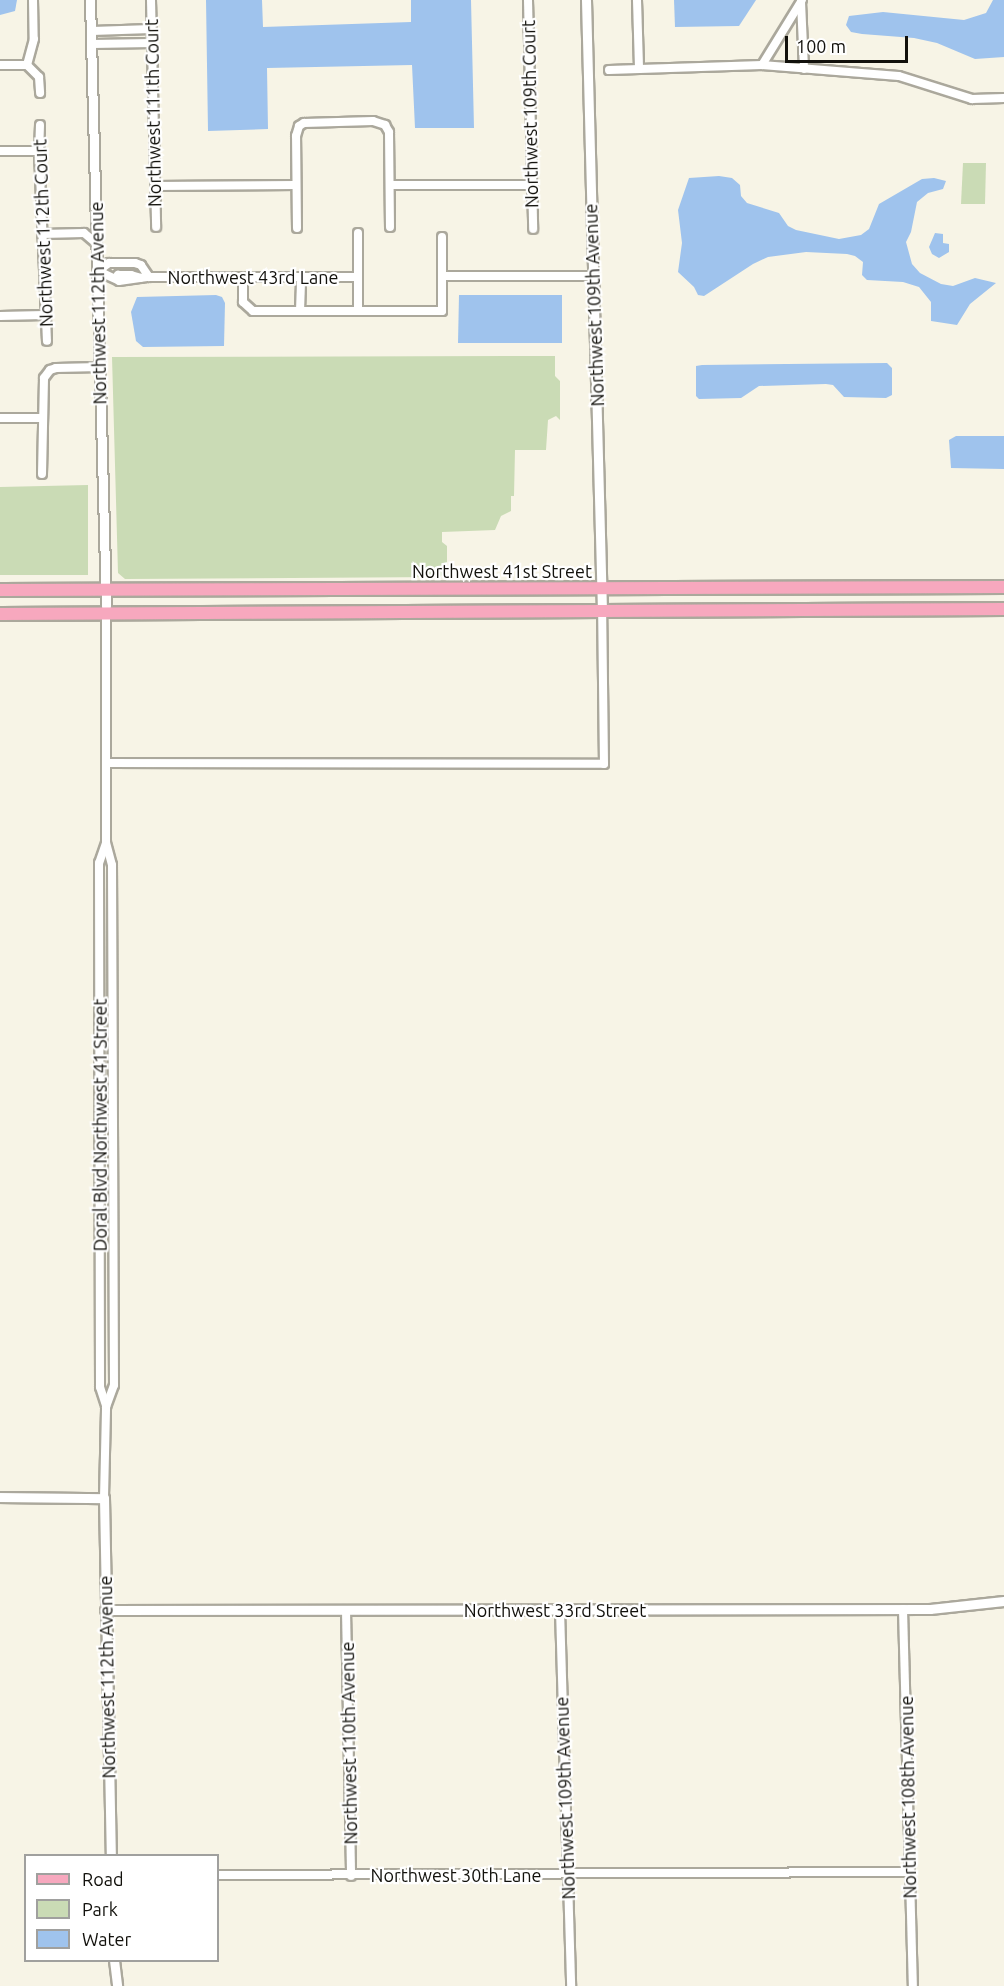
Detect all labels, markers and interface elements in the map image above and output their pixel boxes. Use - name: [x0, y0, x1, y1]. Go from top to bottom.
- street label: Northwest 111th Court: [141, 19, 165, 207]
- street label: Northwest 109th Court: [518, 20, 542, 208]
- scale bar: [788, 24, 911, 62]
- text: 100 m: [796, 36, 846, 56]
- street label: Northwest 112th Court: [29, 139, 57, 327]
- street label: Northwest 112th Avenue: [85, 201, 111, 405]
- street label: Northwest 109th Avenue: [580, 203, 608, 407]
- street label: Northwest 43rd Lane: [168, 266, 338, 288]
- street label: Northwest 41st Street: [412, 560, 592, 582]
- street label: Doral Blvd Northwest 41 Street: [89, 999, 111, 1251]
- street label: Northwest 112th Avenue: [94, 1575, 120, 1779]
- street label: Northwest 33rd Street: [464, 1599, 646, 1621]
- street label: Northwest 110th Avenue: [336, 1641, 362, 1845]
- street label: Northwest 108th Avenue: [895, 1695, 921, 1899]
- street label: Northwest 109th Avenue: [551, 1696, 579, 1900]
- legend: [24, 1854, 219, 1962]
- street label: Northwest 30th Lane: [371, 1864, 541, 1886]
- text: Road: [82, 1869, 124, 1889]
- text: Park: [82, 1899, 118, 1919]
- text: Water: [82, 1929, 131, 1949]

